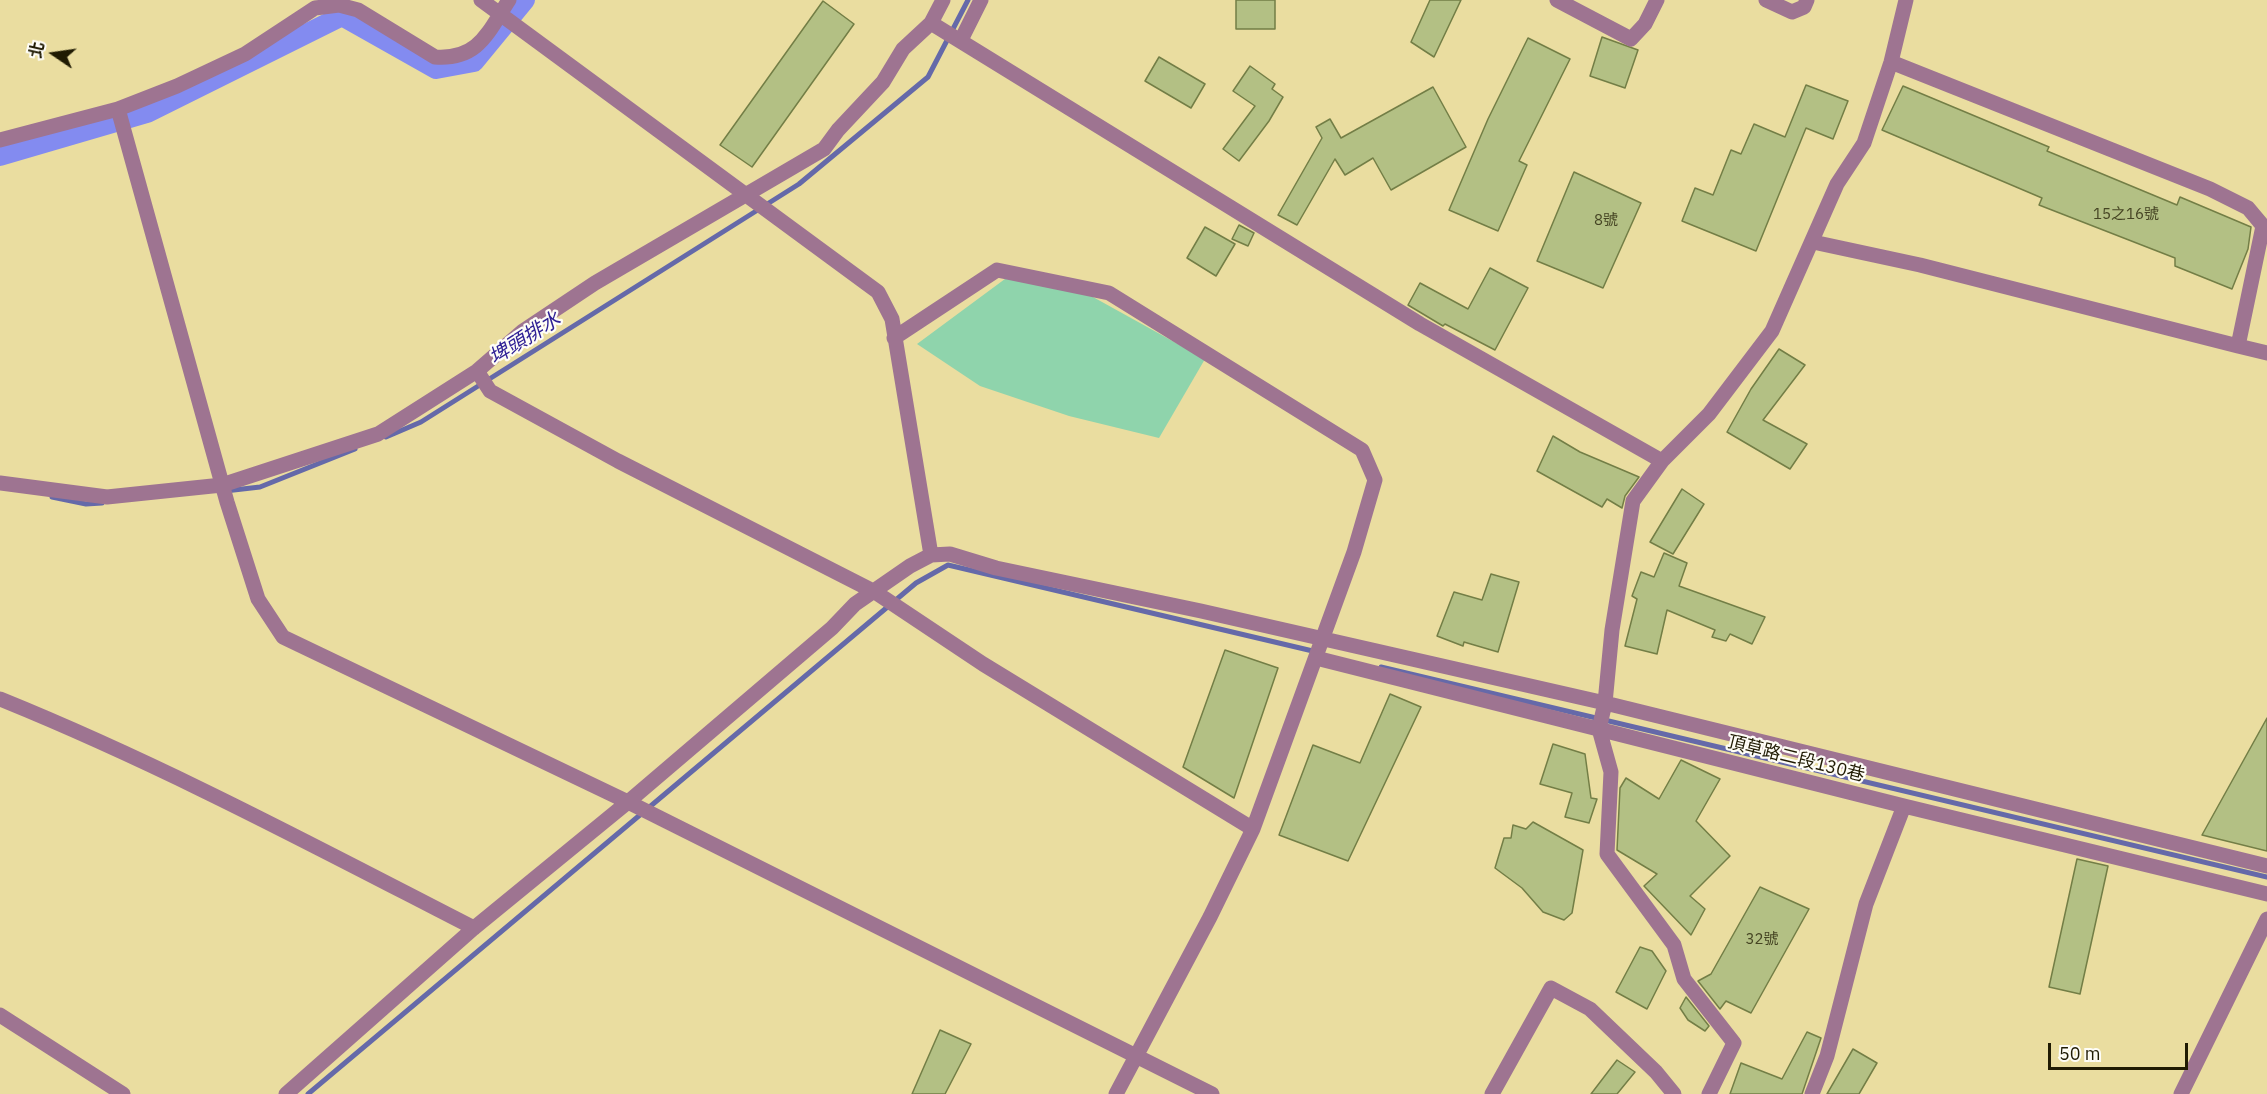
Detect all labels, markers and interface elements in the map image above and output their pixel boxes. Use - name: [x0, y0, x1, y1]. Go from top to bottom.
- north arrow: [24, 24, 84, 84]
- text: 北: [25, 40, 48, 60]
- house number: 15之16號: [2093, 206, 2159, 224]
- house number: 8號: [1594, 212, 1618, 230]
- water label: 埤頭排水: [485, 308, 565, 370]
- street label: 頂草路二段130巷: [1725, 732, 1867, 786]
- house number: 32號: [1746, 931, 1778, 949]
- scale bar: [2051, 1031, 2190, 1069]
- text: 50 m: [2059, 1042, 2101, 1065]

